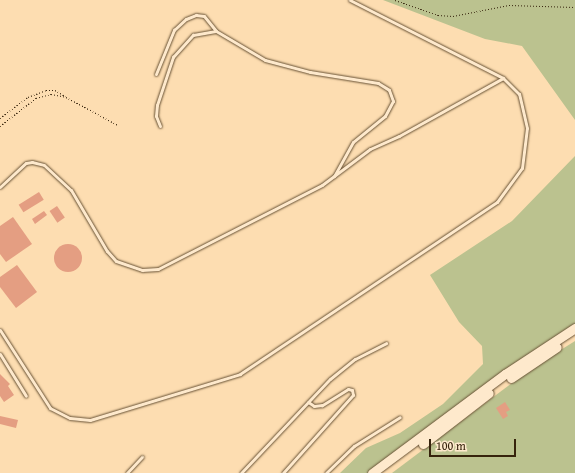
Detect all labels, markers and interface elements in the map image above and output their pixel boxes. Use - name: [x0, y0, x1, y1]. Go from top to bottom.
- scale bar: [431, 431, 518, 457]
- text: 100 m: [436, 437, 466, 454]

